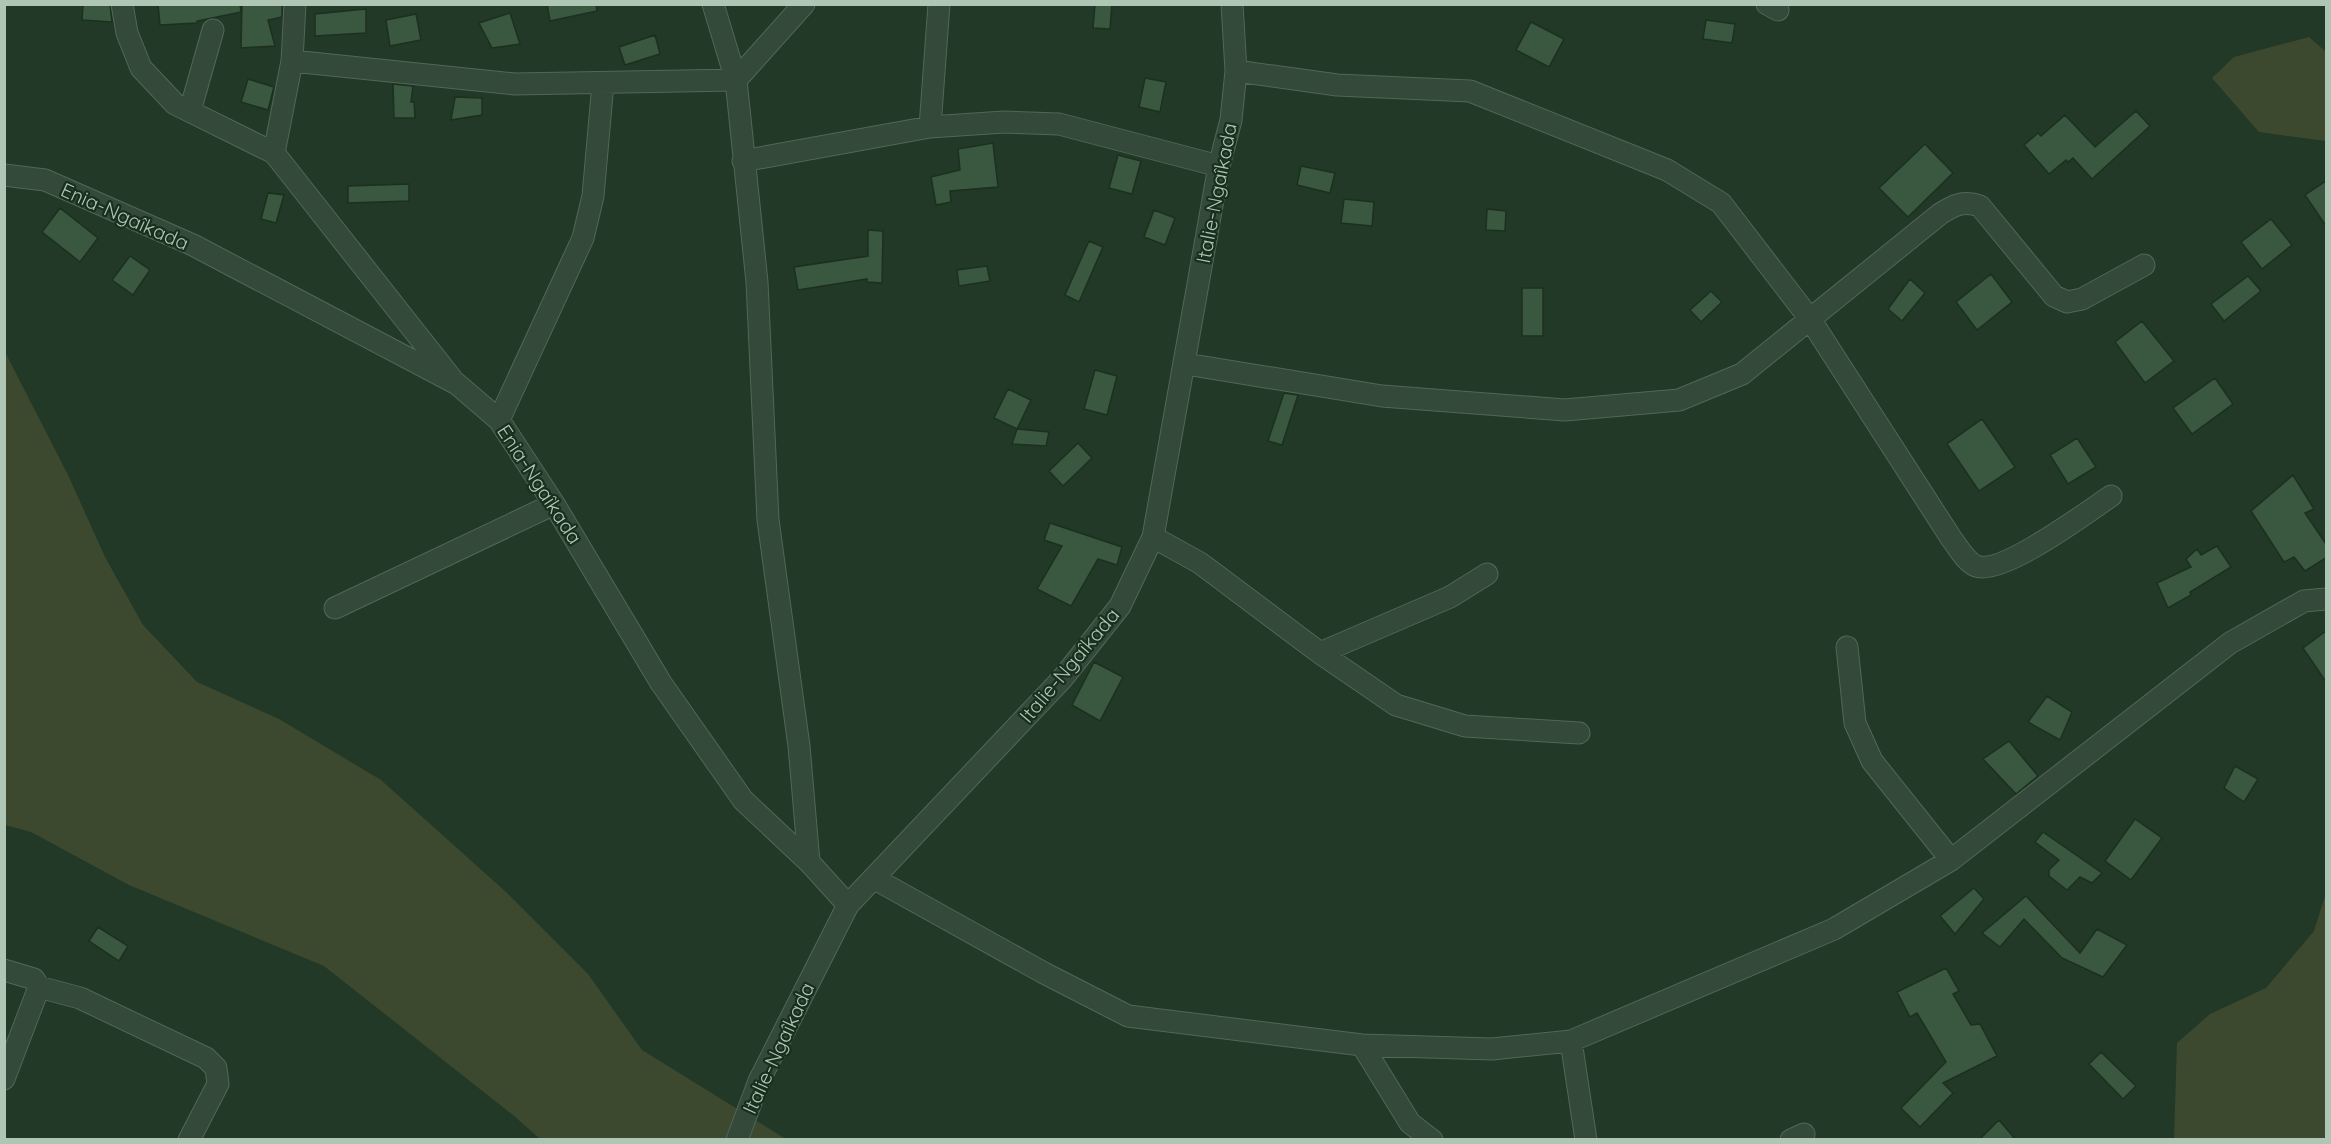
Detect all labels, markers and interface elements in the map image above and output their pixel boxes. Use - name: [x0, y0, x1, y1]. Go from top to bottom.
- street label: Italie-Ngaîkada: [1190, 121, 1242, 265]
- street label: Enia-Ngaîkada: [57, 177, 193, 255]
- street label: Enia-Ngaîkada: [492, 420, 588, 548]
- street label: Italie-Ngaîkada: [1014, 602, 1124, 728]
- street label: Italie-Ngaîkada: [737, 978, 819, 1118]

